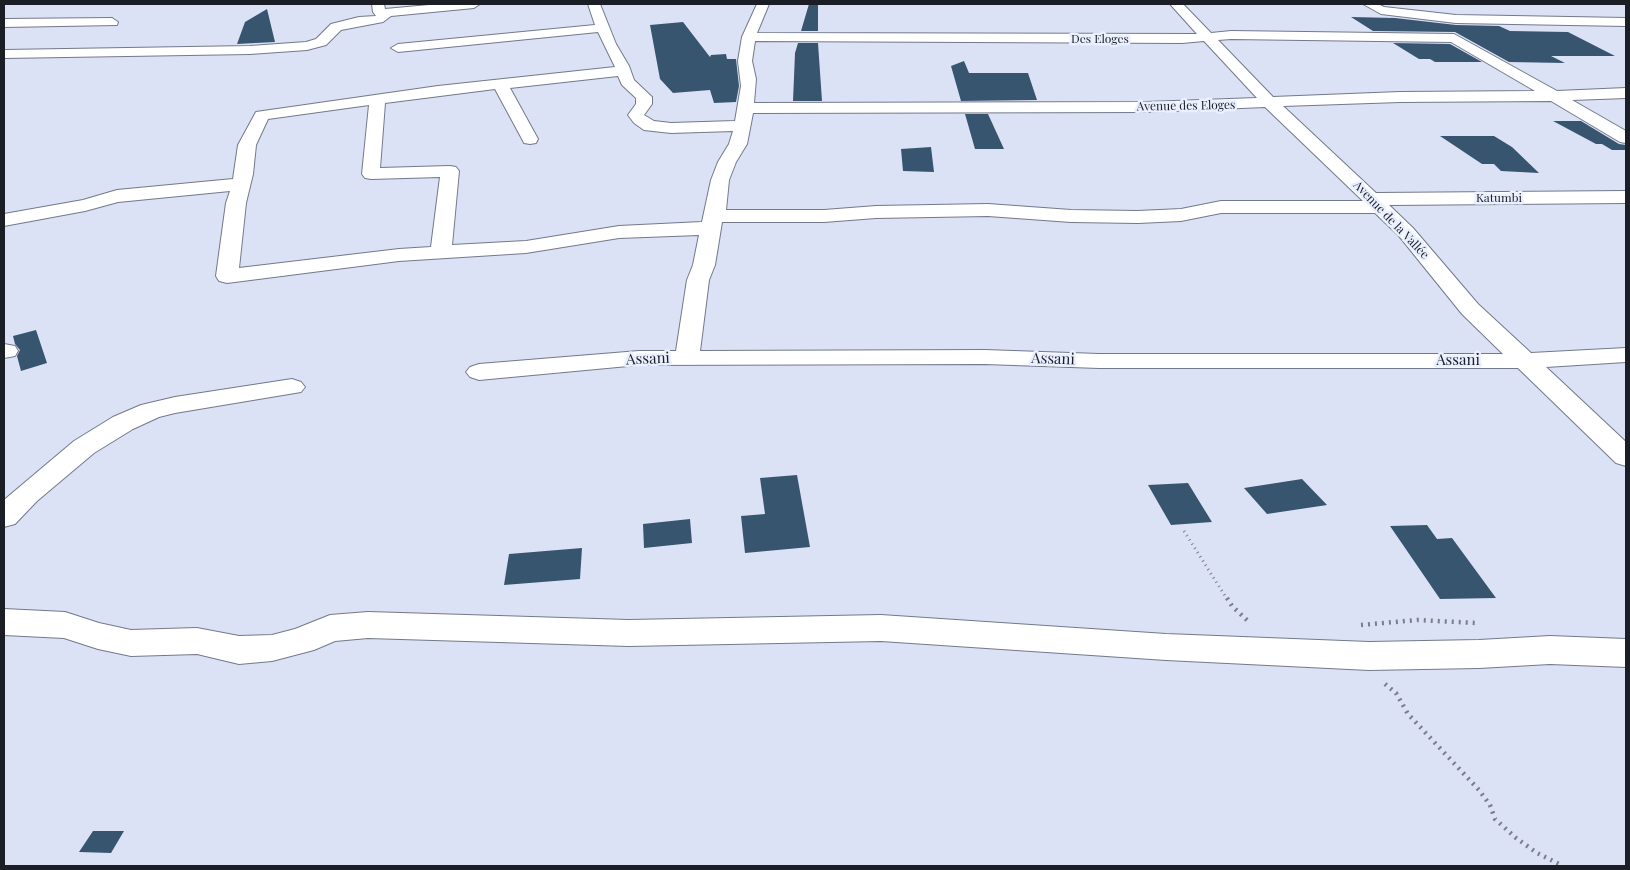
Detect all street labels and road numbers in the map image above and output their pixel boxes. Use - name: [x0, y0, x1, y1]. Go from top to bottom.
- street label: Des Eloges: [1071, 32, 1129, 46]
- street label: Avenue des Eloges: [1136, 98, 1236, 114]
- street label: Avenue de la Vallée: [1350, 178, 1432, 262]
- street label: Katumbi: [1476, 191, 1522, 205]
- street label: Assani: [626, 349, 670, 369]
- street label: Assani: [1031, 349, 1075, 369]
- street label: Assani: [1436, 351, 1480, 369]

